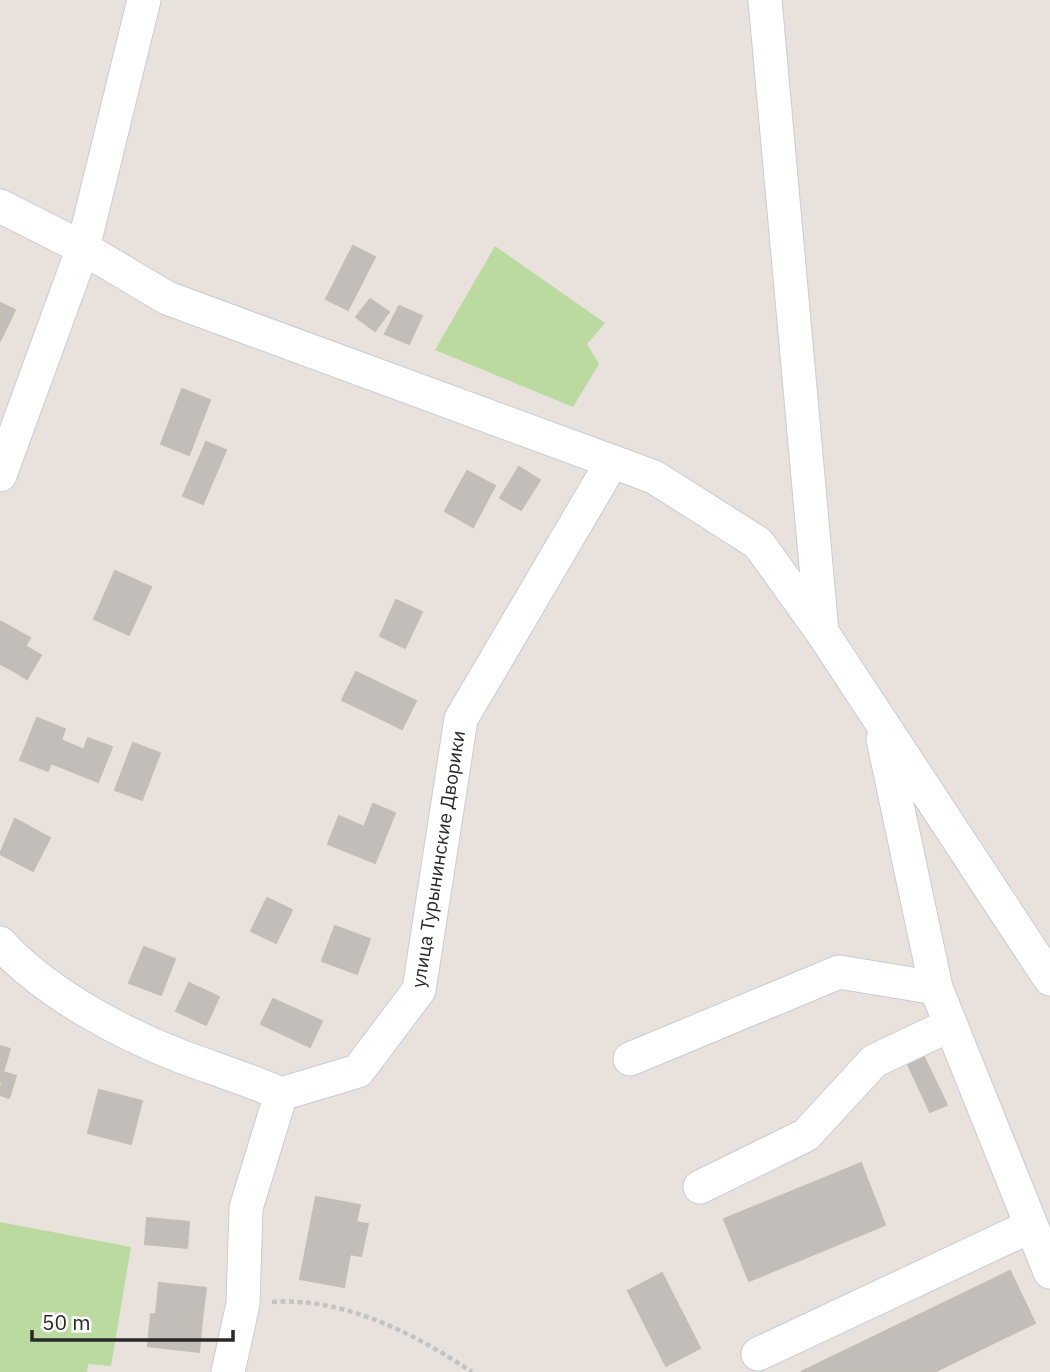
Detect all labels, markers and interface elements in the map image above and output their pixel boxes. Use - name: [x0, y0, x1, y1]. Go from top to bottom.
- street label: улица Турынинские Дворики: [406, 729, 470, 989]
- scale bar: [32, 1298, 233, 1342]
- text: 50 m: [42, 1308, 91, 1336]

